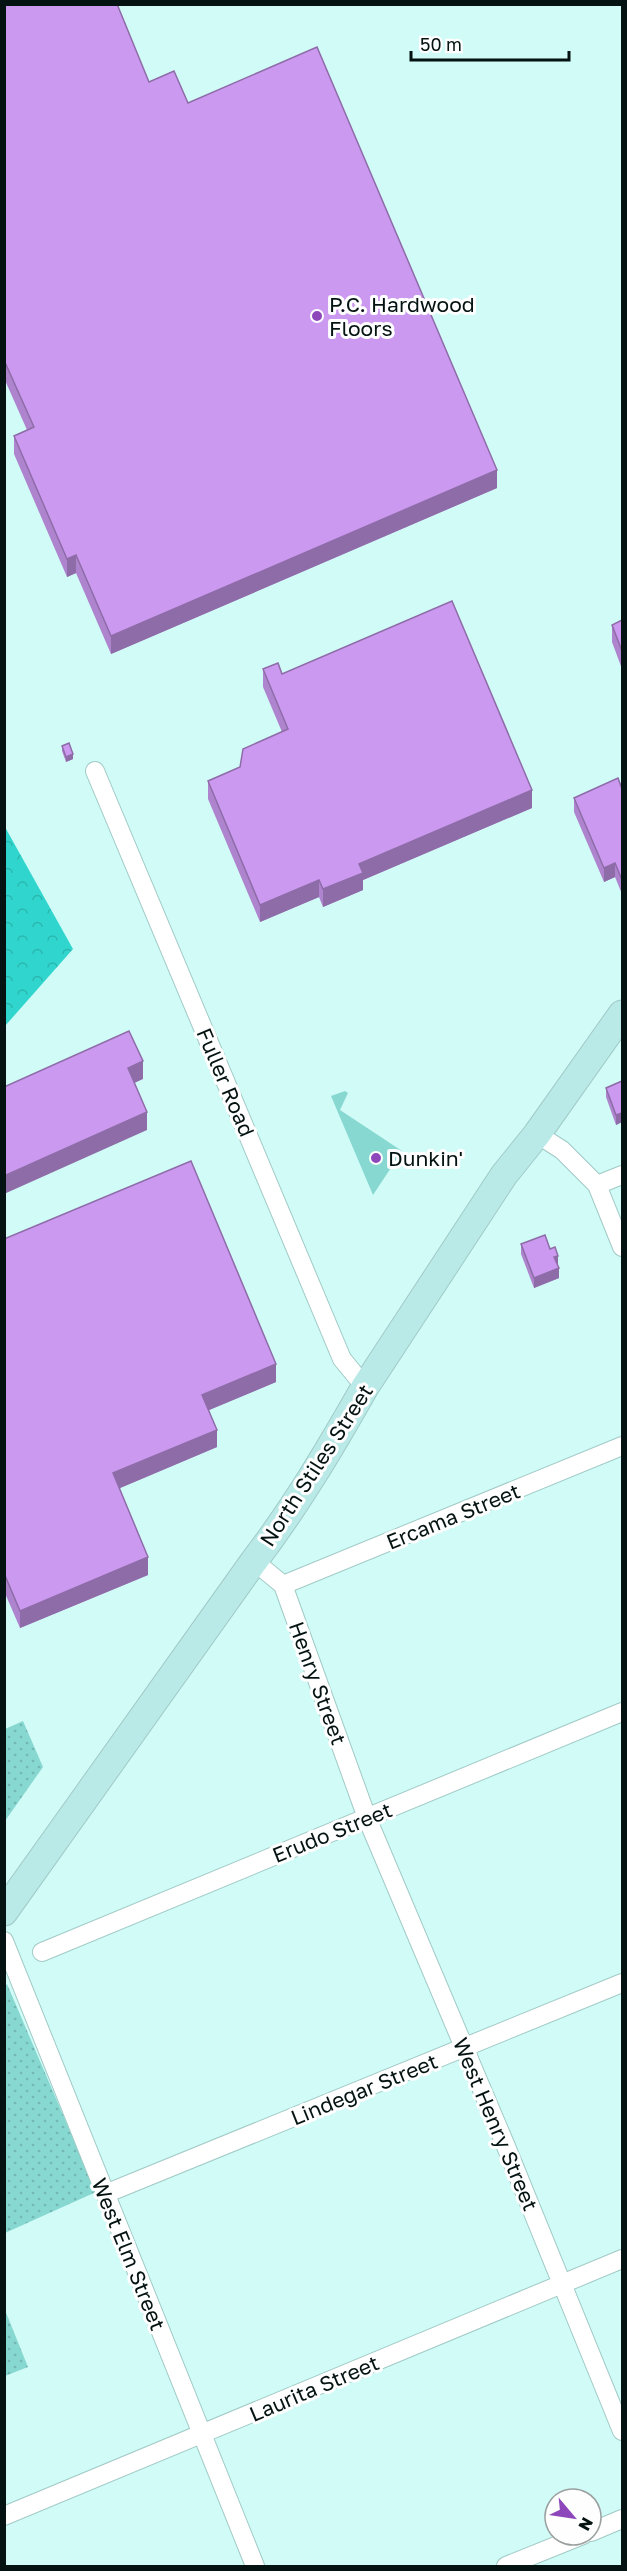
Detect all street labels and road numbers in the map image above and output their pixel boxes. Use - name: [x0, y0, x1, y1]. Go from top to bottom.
- street label: Fuller Road: [191, 1024, 261, 1140]
- street label: North Stiles Street: [254, 1379, 378, 1551]
- street label: Ercama Street: [382, 1477, 524, 1555]
- street label: Henry Street: [284, 1618, 352, 1748]
- street label: Erudo Street: [268, 1796, 396, 1868]
- street label: West Henry Street: [448, 2034, 544, 2214]
- street label: Lindegar Street: [287, 2048, 441, 2130]
- street label: West Elm Street: [87, 2174, 171, 2334]
- street label: Laurita Street: [245, 2349, 383, 2427]

